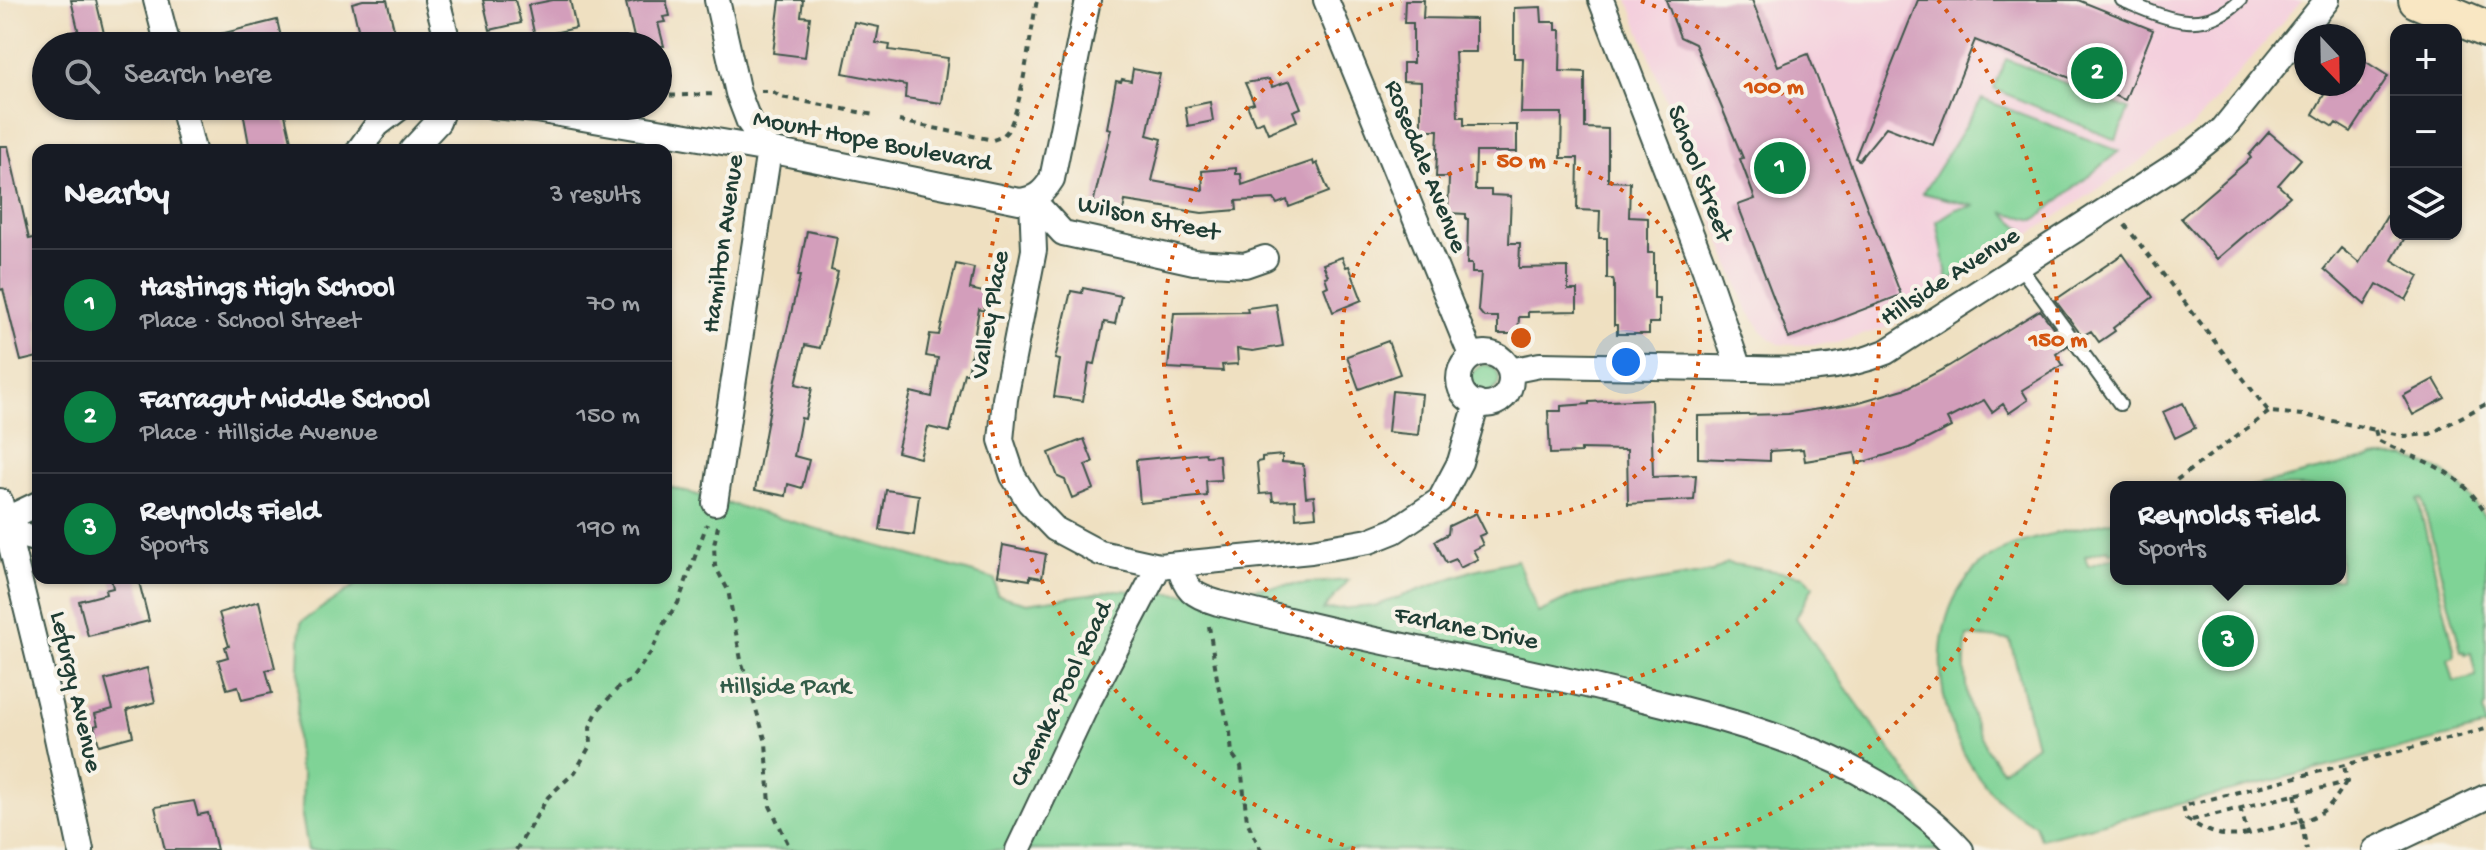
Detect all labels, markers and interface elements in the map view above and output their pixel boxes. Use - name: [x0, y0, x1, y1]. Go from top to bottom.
- north arrow: [2294, 24, 2366, 96]
- map controls: [2390, 24, 2462, 240]
- button: +: [2390, 24, 2462, 96]
- search box: [32, 32, 672, 120]
- pin: 2: [2071, 43, 2123, 103]
- icon: search: [60, 54, 104, 98]
- text: Search here: [124, 59, 272, 94]
- text: 100 m: [1743, 74, 1804, 103]
- street label: Rosedale Avenue: [1375, 76, 1473, 258]
- button: −: [2390, 96, 2462, 168]
- street label: School Street: [1658, 102, 1739, 249]
- street label: Mount Hope Boulevard: [750, 105, 995, 182]
- pin: 1: [1754, 138, 1806, 198]
- text: 50 m: [1497, 148, 1545, 177]
- street label: Hamilton Avenue: [697, 152, 753, 335]
- button: layers: [2390, 168, 2462, 240]
- text: Nearby: [64, 176, 169, 216]
- text: 3 results: [550, 181, 640, 212]
- street label: Wilson Street: [1074, 190, 1224, 251]
- street label: Hillside Avenue: [1875, 221, 2027, 335]
- street label: Valley Place: [965, 248, 1019, 382]
- text: Hastings High School: [140, 272, 395, 307]
- text: 1: [85, 290, 95, 321]
- text: 70 m: [587, 290, 640, 321]
- text: Place · School Street: [140, 307, 360, 338]
- centre of rings: [1507, 324, 1535, 352]
- text: 150 m: [2028, 327, 2087, 356]
- your location: [1606, 342, 1646, 382]
- text: Farragut Middle School: [140, 384, 430, 419]
- text: 2: [84, 402, 96, 433]
- text: 150 m: [576, 402, 640, 433]
- text: Place · Hillside Avenue: [140, 419, 377, 450]
- popup: [2110, 481, 2346, 585]
- text: Reynolds Field: [140, 496, 320, 531]
- text: Reynolds Field: [2138, 500, 2318, 535]
- text: 3: [83, 514, 97, 545]
- text: 190 m: [577, 514, 640, 545]
- text: Sports: [140, 531, 208, 562]
- text: Sports: [2138, 535, 2206, 566]
- street label: Chemka Pool Road: [1005, 596, 1122, 793]
- street label: Farlane Drive: [1391, 601, 1541, 659]
- street label: Lefurgy Avenue: [40, 608, 108, 776]
- pin: 3: [2202, 611, 2254, 671]
- park label: Hillside Park: [719, 673, 853, 704]

